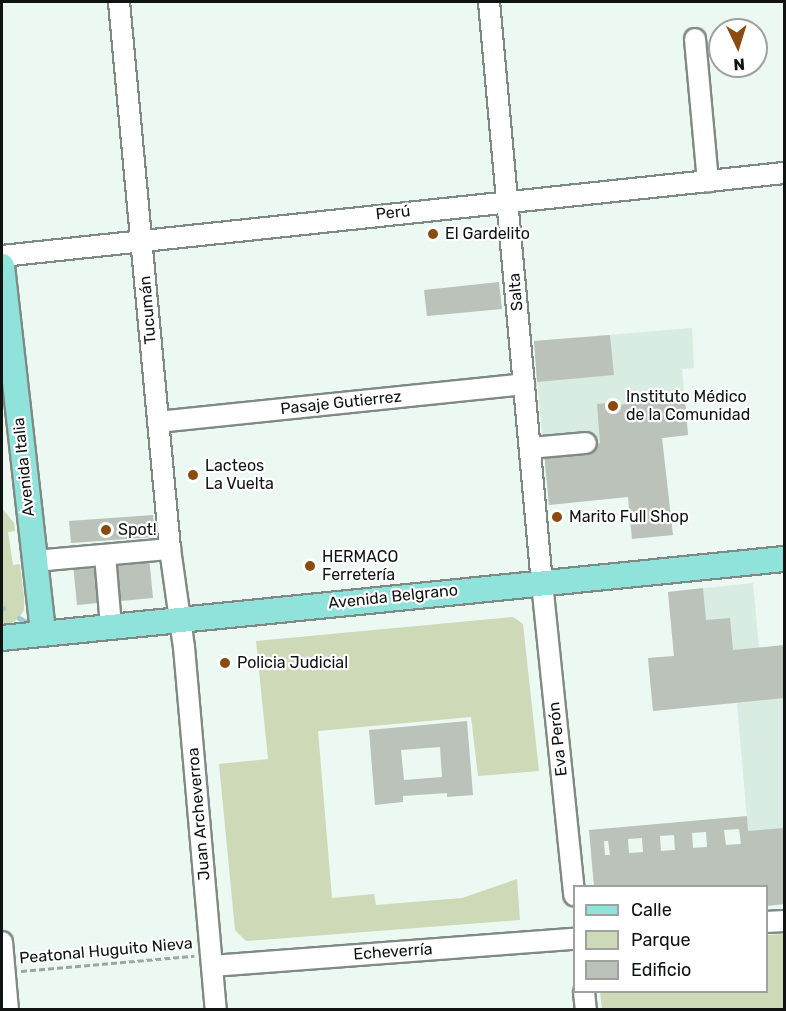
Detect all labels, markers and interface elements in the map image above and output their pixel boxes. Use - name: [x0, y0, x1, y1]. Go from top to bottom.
- north arrow: [708, 18, 768, 78]
- text: N: [733, 55, 746, 74]
- street label: Perú: [375, 202, 411, 224]
- place label: El Gardelito: [445, 224, 530, 244]
- marker: El Gardelito: [426, 227, 440, 241]
- street label: Salta: [505, 272, 527, 312]
- street label: Tucumán: [135, 275, 161, 345]
- street label: Pasaje Gutierrez: [279, 387, 403, 419]
- place label: Instituto Médico de la Comunidad: [626, 387, 750, 425]
- marker: Instituto Médico de la Comunidad: [604, 397, 622, 415]
- street label: Avenida Italia: [9, 416, 39, 518]
- place label: Lacteos La Vuelta: [205, 456, 274, 494]
- marker: Lacteos La Vuelta: [186, 468, 200, 482]
- place label: Marito Full Shop: [569, 507, 689, 527]
- marker: Marito Full Shop: [550, 510, 564, 524]
- place label: Spot!: [118, 520, 157, 540]
- marker: Spot!: [99, 523, 113, 537]
- place label: HERMACO Ferretería: [322, 547, 398, 585]
- marker: HERMACO Ferretería: [303, 559, 317, 573]
- street label: Avenida Belgrano: [327, 581, 459, 613]
- place label: Policia Judicial: [237, 653, 348, 673]
- marker: Policia Judicial: [218, 656, 232, 670]
- street label: Eva Perón: [545, 701, 571, 777]
- street label: Juan Archeverroa: [184, 747, 214, 881]
- legend: [573, 885, 768, 993]
- text: Calle: [631, 899, 672, 921]
- text: Parque: [631, 929, 691, 951]
- street label: Peatonal Huguito Nieva: [18, 934, 194, 968]
- street label: Echeverría: [353, 940, 433, 964]
- text: Edificio: [631, 959, 691, 981]

